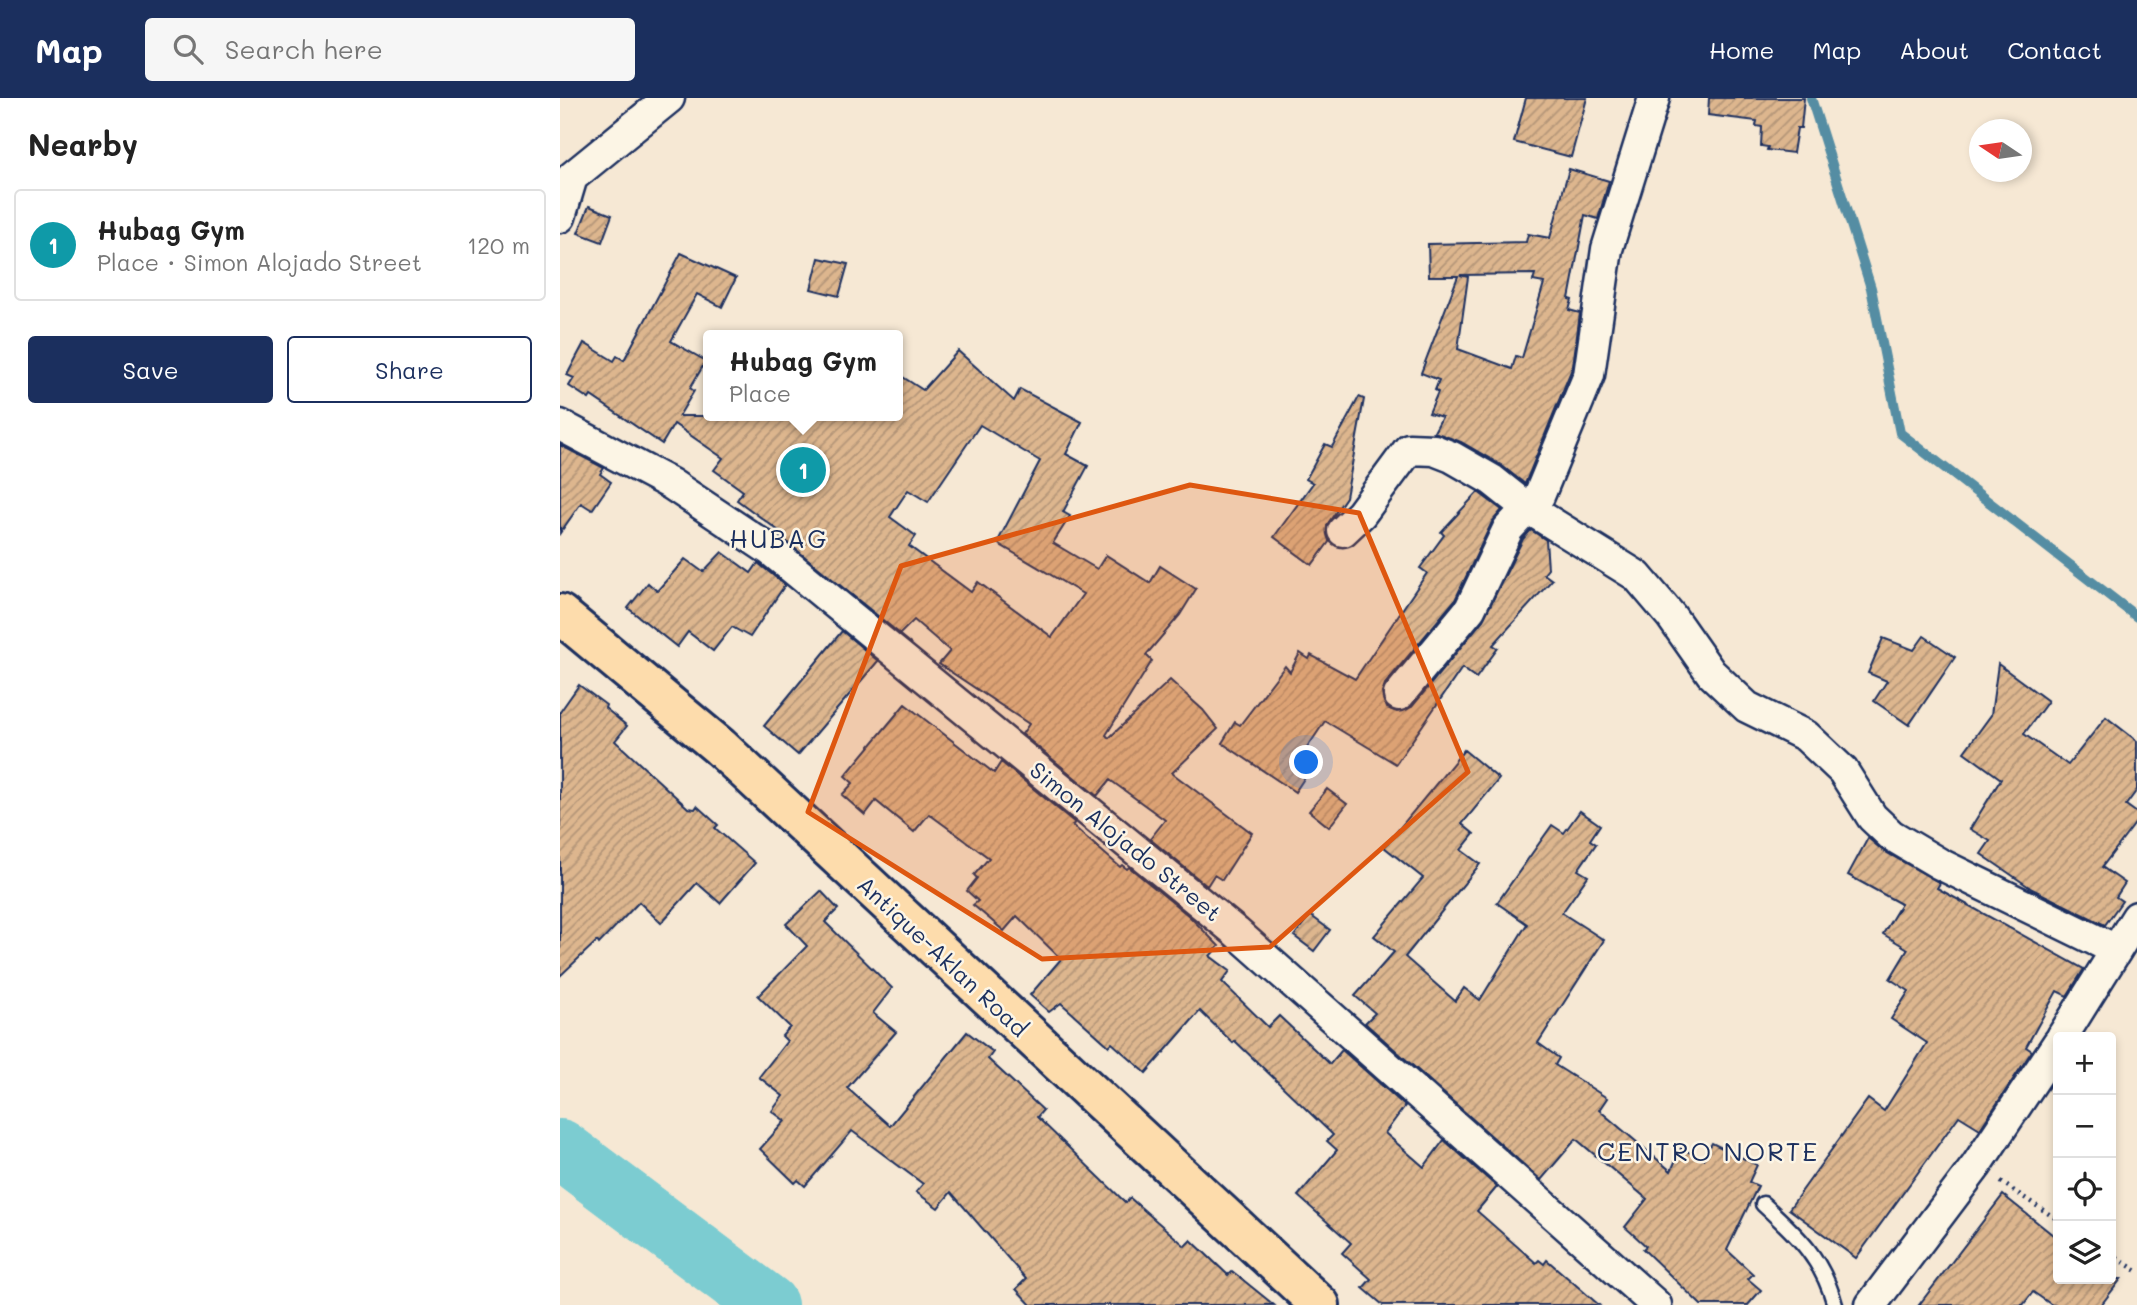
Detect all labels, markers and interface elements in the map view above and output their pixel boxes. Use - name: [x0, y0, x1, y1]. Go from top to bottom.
- search box: [145, 18, 635, 81]
- text: Map: [35, 28, 103, 71]
- icon: search: [169, 30, 207, 68]
- text: Search here: [225, 32, 383, 66]
- text: Home: [1709, 34, 1774, 65]
- text: Map: [1812, 34, 1861, 65]
- text: About: [1899, 34, 1969, 65]
- text: Contact: [2007, 34, 2102, 65]
- north arrow: [1969, 119, 2032, 182]
- text: Nearby: [28, 124, 138, 164]
- text: Hubag Gym: [97, 213, 245, 247]
- text: 1: [48, 230, 58, 260]
- text: 120 m: [467, 230, 530, 260]
- text: Place · Simon Alojado Street: [97, 247, 422, 277]
- popup: [703, 330, 903, 421]
- button: Save: [28, 336, 273, 403]
- button: Share: [287, 336, 532, 403]
- text: Hubag Gym: [729, 344, 877, 378]
- text: Place: [729, 378, 791, 408]
- pin: 1: [780, 444, 826, 496]
- district label: HUBAG: [729, 521, 829, 555]
- your location: [1289, 745, 1323, 779]
- street label: Simon Alojado Street: [1024, 754, 1228, 928]
- street label: Antique-Aklan Road: [851, 869, 1035, 1043]
- map controls: [2053, 1032, 2116, 1284]
- button: +: [2053, 1032, 2116, 1095]
- button: −: [2053, 1095, 2116, 1158]
- district label: CENTRO NORTE: [1597, 1134, 1819, 1168]
- button: locate: [2053, 1158, 2116, 1221]
- button: layers: [2053, 1221, 2116, 1284]

